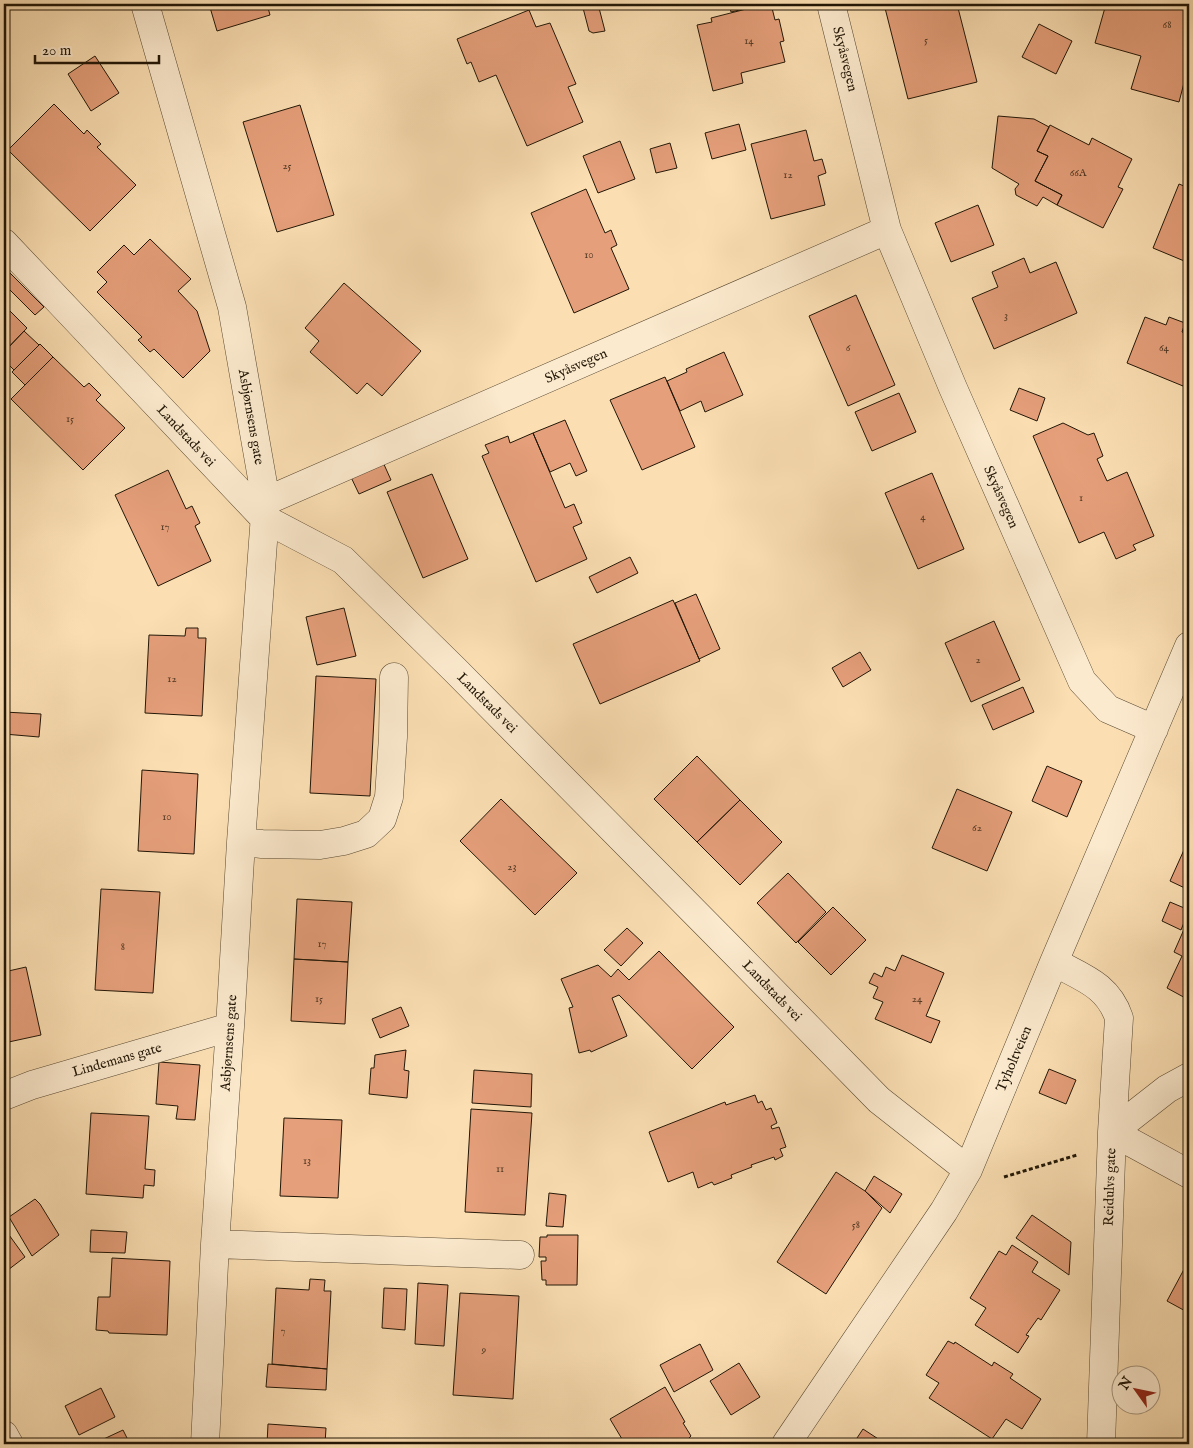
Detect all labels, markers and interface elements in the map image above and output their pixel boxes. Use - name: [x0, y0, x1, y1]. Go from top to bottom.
- house number: 68: [1163, 18, 1171, 32]
- street label: Skyåsvegen: [828, 25, 862, 94]
- scale bar: [35, 32, 159, 64]
- house number: 5: [924, 33, 928, 47]
- house number: 14: [744, 34, 754, 48]
- text: 20 m: [42, 41, 72, 60]
- house number: 25: [282, 159, 292, 173]
- house number: 66A: [1070, 166, 1087, 180]
- house number: 12: [783, 168, 793, 182]
- house number: 10: [584, 248, 594, 262]
- house number: 3: [1004, 309, 1008, 323]
- house number: 6: [846, 341, 851, 355]
- house number: 64: [1159, 341, 1170, 355]
- street label: Skyåsvegen: [542, 344, 611, 388]
- street label: Asbjørnsens gate: [234, 367, 268, 467]
- street label: Landstads vei: [153, 401, 220, 471]
- house number: 15: [66, 412, 74, 426]
- street label: Skyåsvegen: [979, 463, 1023, 532]
- house number: 1: [1079, 491, 1083, 505]
- house number: 4: [920, 510, 926, 524]
- house number: 17: [160, 520, 170, 534]
- house number: 2: [975, 653, 981, 667]
- street label: Landstads vei: [453, 669, 521, 737]
- house number: 12: [167, 672, 177, 686]
- house number: 10: [162, 810, 172, 824]
- house number: 62: [972, 821, 982, 835]
- house number: 23: [507, 860, 517, 874]
- house number: 17: [317, 937, 327, 951]
- house number: 8: [121, 940, 125, 954]
- street label: Landstads vei: [738, 957, 806, 1026]
- house number: 15: [315, 992, 323, 1006]
- house number: 24: [912, 992, 923, 1006]
- street label: Asbjørnsens gate: [217, 993, 241, 1093]
- street label: Tyholtveien: [992, 1023, 1036, 1095]
- street label: Lindemans gate: [70, 1038, 164, 1081]
- street label: Reidulvs gate: [1100, 1147, 1120, 1226]
- house number: 13: [303, 1154, 311, 1168]
- house number: 11: [496, 1162, 504, 1176]
- house number: 58: [852, 1218, 860, 1232]
- house number: 7: [280, 1324, 286, 1338]
- house number: 9: [481, 1343, 487, 1357]
- north arrow: [1110, 1366, 1160, 1416]
- text: N: [1115, 1373, 1137, 1394]

